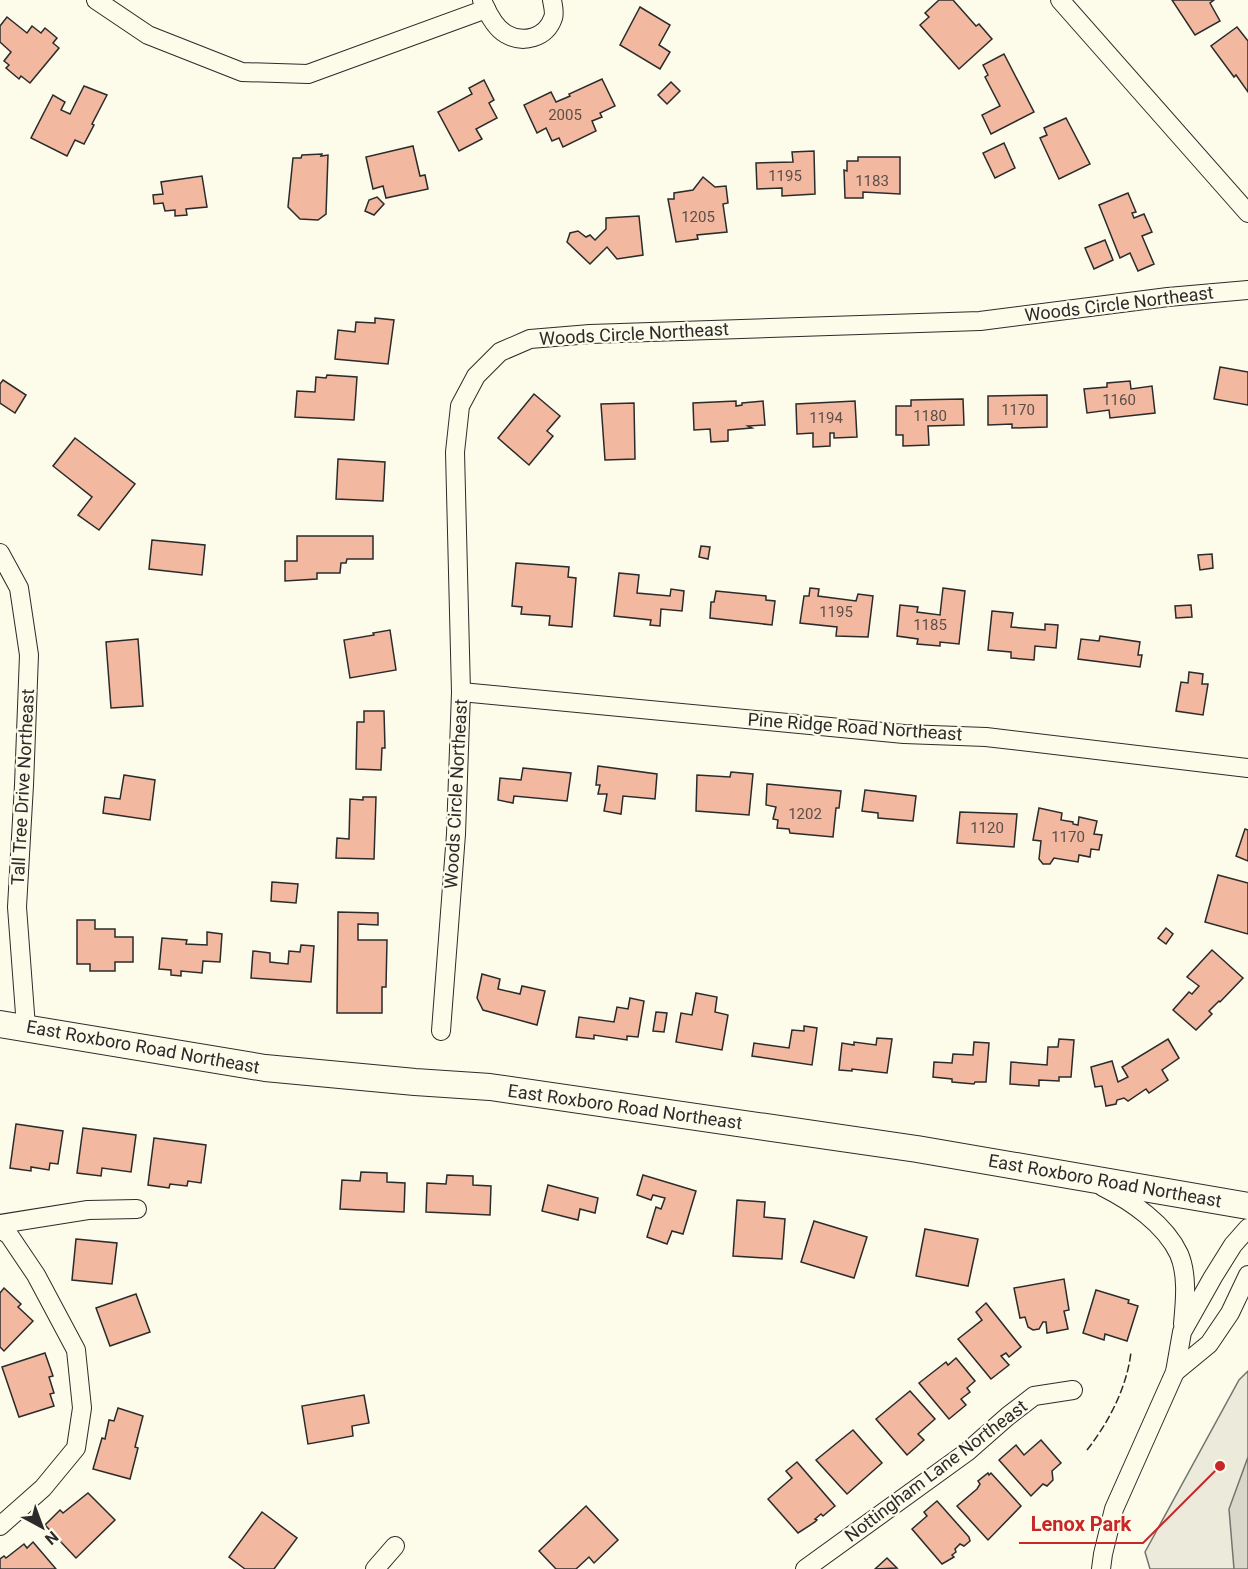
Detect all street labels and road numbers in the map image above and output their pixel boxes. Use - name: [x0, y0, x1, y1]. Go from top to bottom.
- street label: Woods Circle Northeast: [1023, 281, 1215, 325]
- street label: Woods Circle Northeast: [539, 318, 729, 349]
- street label: Tall Tree Drive Northeast: [7, 688, 38, 886]
- street label: Woods Circle Northeast: [440, 698, 471, 889]
- street label: Pine Ridge Road Northeast: [747, 709, 963, 744]
- street label: East Roxboro Road Northeast: [25, 1016, 261, 1077]
- street label: East Roxboro Road Northeast: [506, 1080, 744, 1133]
- street label: East Roxboro Road Northeast: [987, 1150, 1223, 1211]
- street label: Nottingham Lane Northeast: [840, 1395, 1031, 1546]

